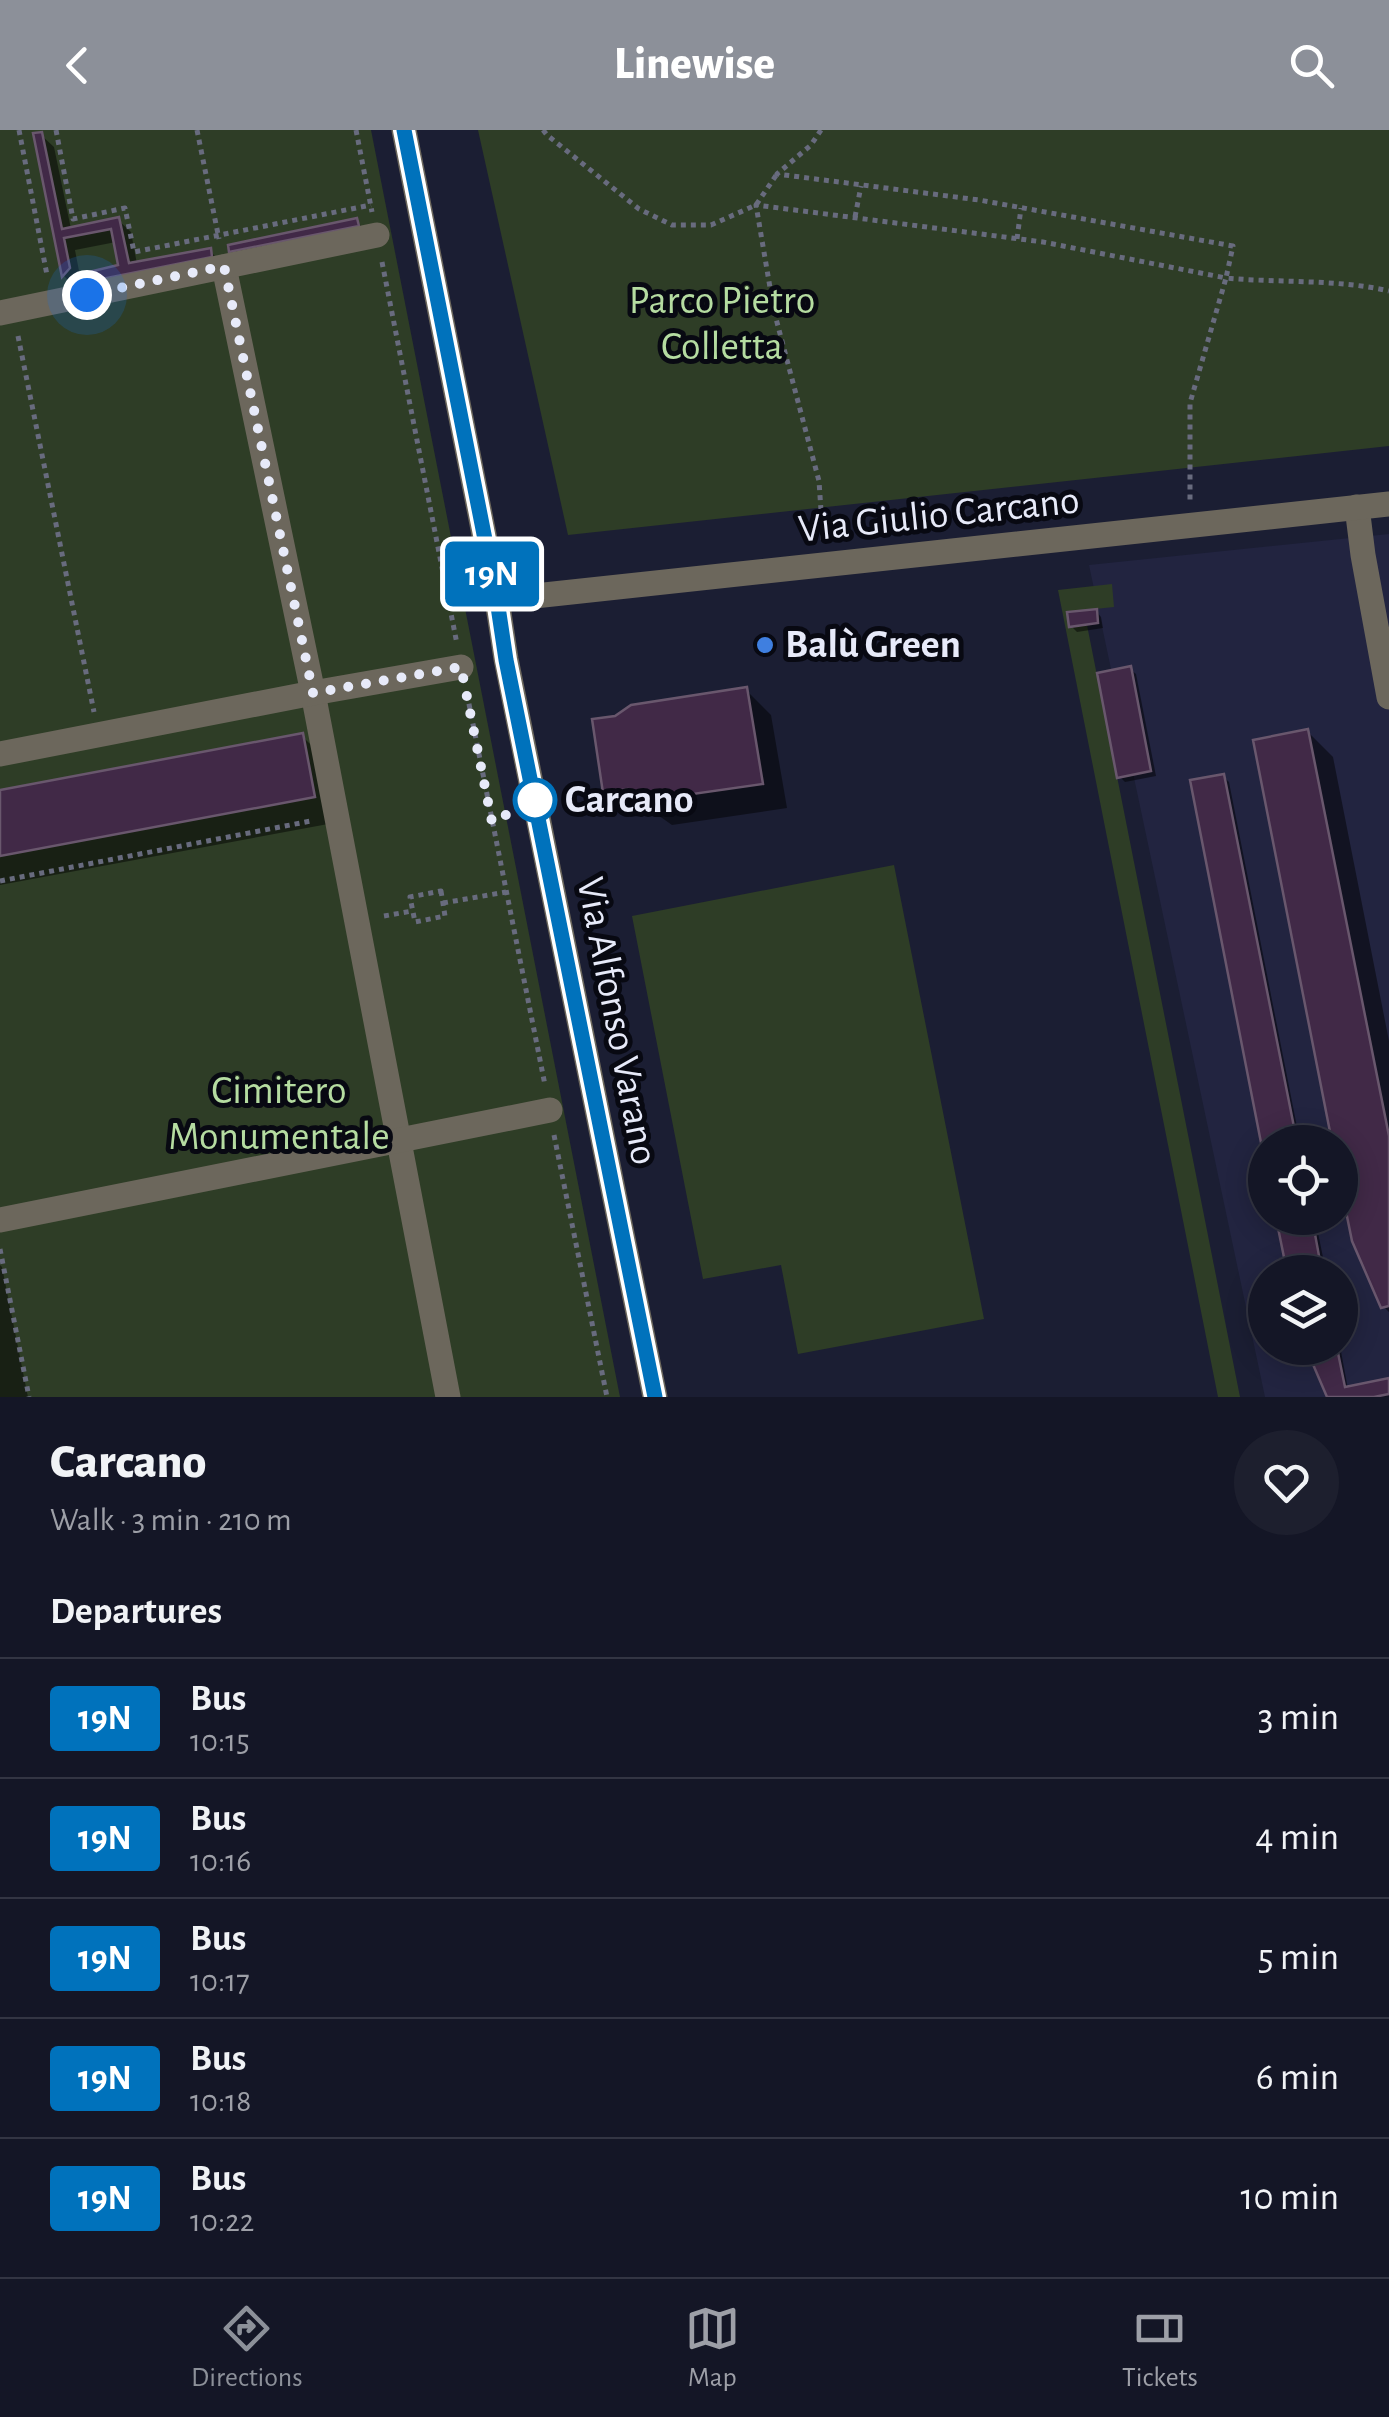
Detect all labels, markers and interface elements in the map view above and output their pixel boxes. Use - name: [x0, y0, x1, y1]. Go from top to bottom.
- icon: back: [50, 38, 105, 93]
- icon: search: [1284, 38, 1339, 93]
- text: Linewise: [614, 42, 775, 87]
- your location: [62, 270, 112, 320]
- park label: Parco Pietro Colletta: [629, 281, 815, 367]
- street label: Via Giulio Carcano: [797, 480, 1081, 550]
- line badge: 19N: [434, 542, 550, 606]
- text: 19N: [465, 557, 519, 592]
- place label: Balù Green: [785, 625, 961, 665]
- marker: Balù Green: [754, 634, 776, 656]
- marker: Carcano: [514, 779, 556, 821]
- place label: Carcano: [565, 780, 694, 820]
- street label: Via Alfonso Varano: [570, 874, 664, 1168]
- park label: Cimitero Monumentale: [168, 1071, 390, 1157]
- map controls: [1248, 1125, 1358, 1365]
- button: locate: [1248, 1125, 1358, 1235]
- button: layers: [1248, 1255, 1358, 1365]
- button: heart: [1234, 1430, 1339, 1535]
- text: Carcano: [50, 1439, 206, 1487]
- text: Walk · 3 min · 210 m: [50, 1504, 292, 1536]
- text: Departures: [50, 1593, 222, 1631]
- text: Bus: [190, 1680, 246, 1718]
- text: 3 min: [1258, 1699, 1339, 1737]
- text: 19N: [78, 1701, 132, 1736]
- text: 10:15: [190, 1725, 250, 1757]
- text: Bus: [190, 1800, 246, 1838]
- text: 4 min: [1255, 1819, 1339, 1857]
- text: 19N: [78, 1821, 132, 1856]
- text: 10:16: [190, 1845, 251, 1877]
- text: Bus: [190, 1920, 246, 1958]
- text: 5 min: [1258, 1939, 1339, 1977]
- text: 19N: [78, 1941, 132, 1976]
- text: 10:17: [190, 1965, 250, 1997]
- text: Bus: [190, 2040, 246, 2078]
- text: 6 min: [1256, 2059, 1339, 2097]
- text: 19N: [78, 2061, 132, 2096]
- text: 10:18: [190, 2085, 251, 2117]
- text: Bus: [190, 2160, 246, 2198]
- text: 10 min: [1240, 2179, 1339, 2217]
- text: 19N: [78, 2181, 132, 2216]
- text: 10:22: [190, 2205, 254, 2237]
- tab: Directions: [191, 2301, 303, 2395]
- tab: Map: [685, 2301, 740, 2395]
- tab: Tickets: [1122, 2301, 1198, 2395]

